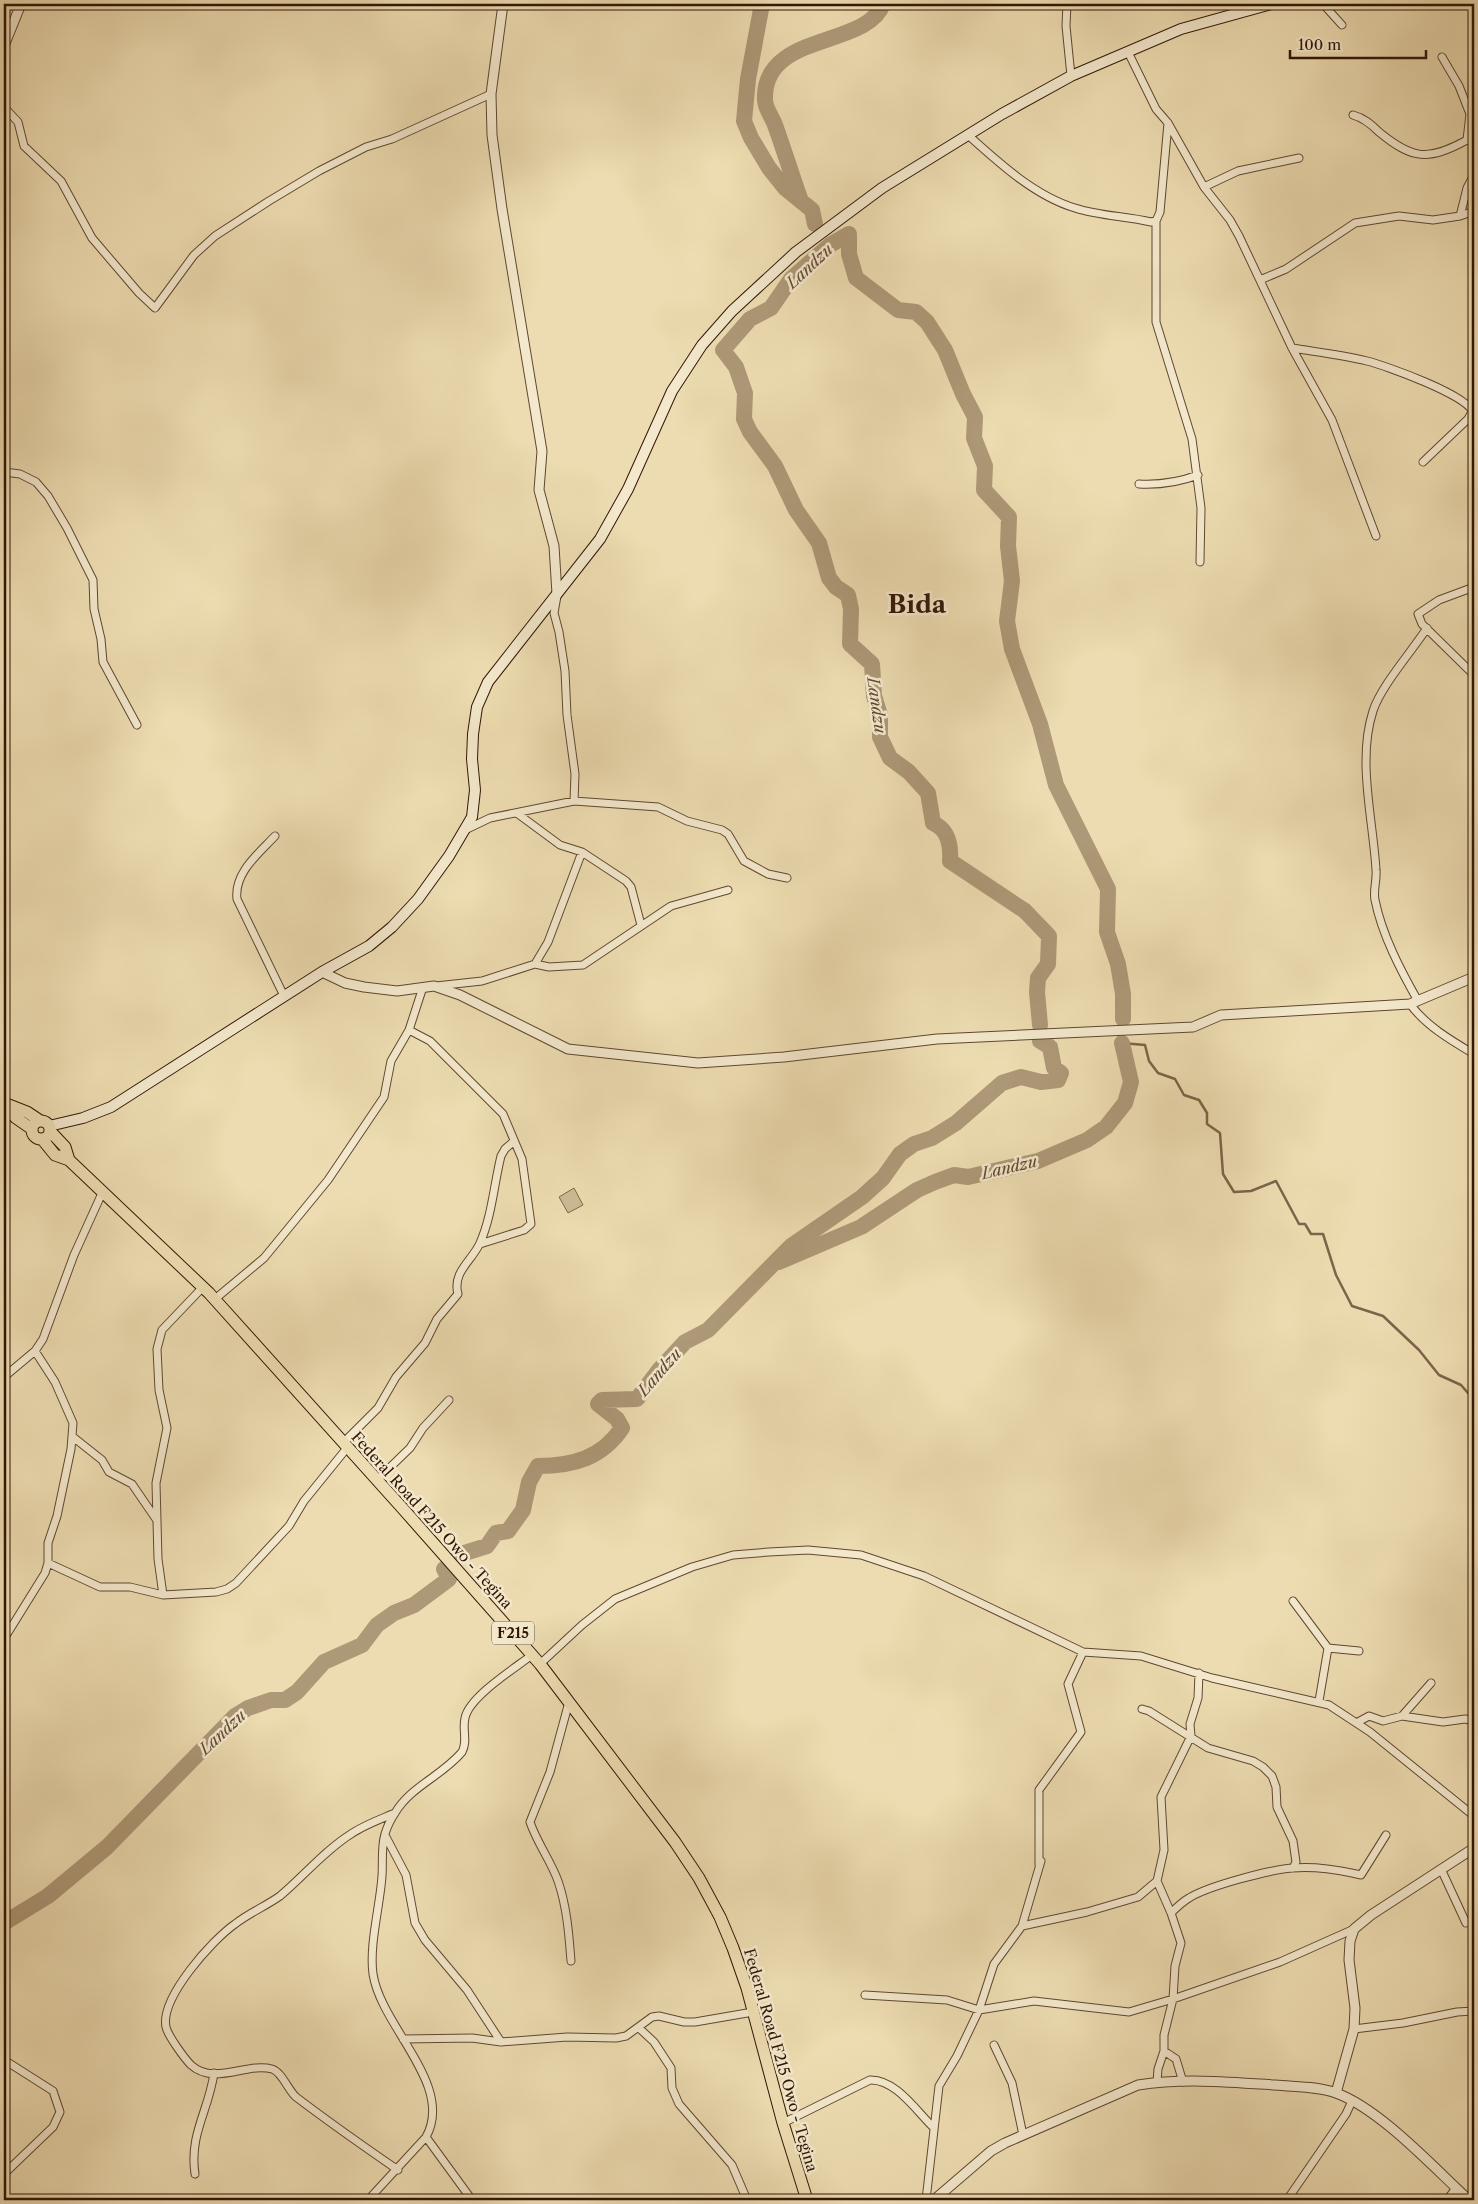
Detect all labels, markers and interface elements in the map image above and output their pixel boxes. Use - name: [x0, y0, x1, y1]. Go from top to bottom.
- scale bar: [1290, 28, 1427, 60]
- text: 100 m: [1298, 35, 1341, 54]
- water label: Landzu: [780, 239, 837, 294]
- district label: Bida: [888, 589, 947, 620]
- water label: Landzu: [863, 674, 891, 735]
- water label: Landzu: [977, 1151, 1039, 1184]
- water label: Landzu: [632, 1344, 685, 1401]
- street label: Federal Road F215 Owo - Tegina: [347, 1428, 517, 1613]
- road number: F215: [492, 1622, 534, 1645]
- water label: Landzu: [193, 1705, 250, 1760]
- street label: Federal Road F215 Owo - Tegina: [740, 1946, 822, 2174]

